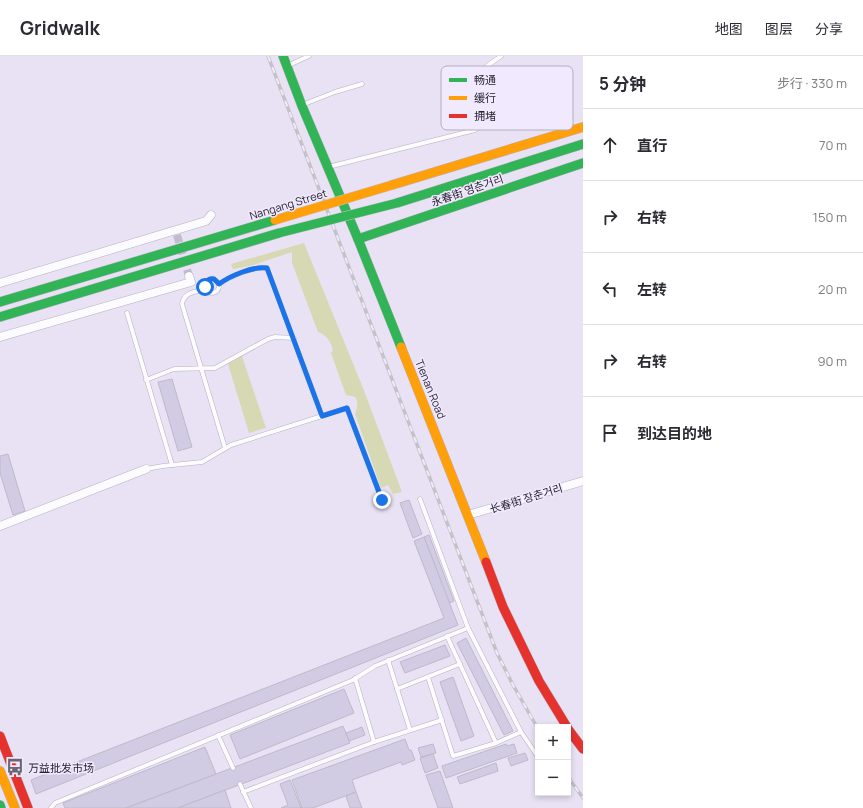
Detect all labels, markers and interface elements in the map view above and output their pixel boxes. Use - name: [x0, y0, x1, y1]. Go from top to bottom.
- text: Gridwalk: [20, 15, 100, 41]
- text: 地图: [715, 19, 743, 38]
- text: 图层: [765, 19, 793, 38]
- text: 分享: [815, 19, 843, 38]
- legend: [441, 66, 573, 130]
- text: 畅通: [474, 72, 496, 87]
- text: 5 分钟: [599, 72, 646, 95]
- text: 步行 · 330 m: [777, 74, 847, 92]
- text: 缓行: [474, 90, 496, 105]
- text: 拥堵: [474, 108, 496, 123]
- icon: ahead: [599, 134, 621, 156]
- text: 直行: [637, 135, 667, 156]
- text: 70 m: [819, 136, 847, 154]
- street label: 永春街 영춘거리: [429, 171, 505, 209]
- street label: Nangang Street: [247, 185, 329, 223]
- icon: right: [599, 206, 621, 228]
- text: 右转: [637, 207, 667, 228]
- text: 150 m: [813, 208, 847, 226]
- route start: [196, 278, 214, 296]
- icon: left: [599, 278, 621, 300]
- text: 左转: [637, 279, 667, 300]
- text: 20 m: [818, 280, 847, 298]
- icon: right: [599, 350, 621, 372]
- text: 右转: [637, 351, 667, 372]
- text: 90 m: [817, 352, 847, 370]
- street label: Tienan Road: [412, 357, 450, 421]
- icon: arrive: [599, 422, 621, 444]
- text: 到达目的地: [637, 423, 712, 444]
- street label: 长春街 장춘거리: [488, 480, 564, 516]
- route end: [373, 491, 391, 509]
- map controls: [535, 724, 571, 796]
- button: +: [535, 724, 571, 760]
- bus stop icon: 万益批发市场: [5, 757, 25, 777]
- place label: 万益批发市场: [28, 760, 94, 775]
- button: −: [535, 760, 571, 796]

